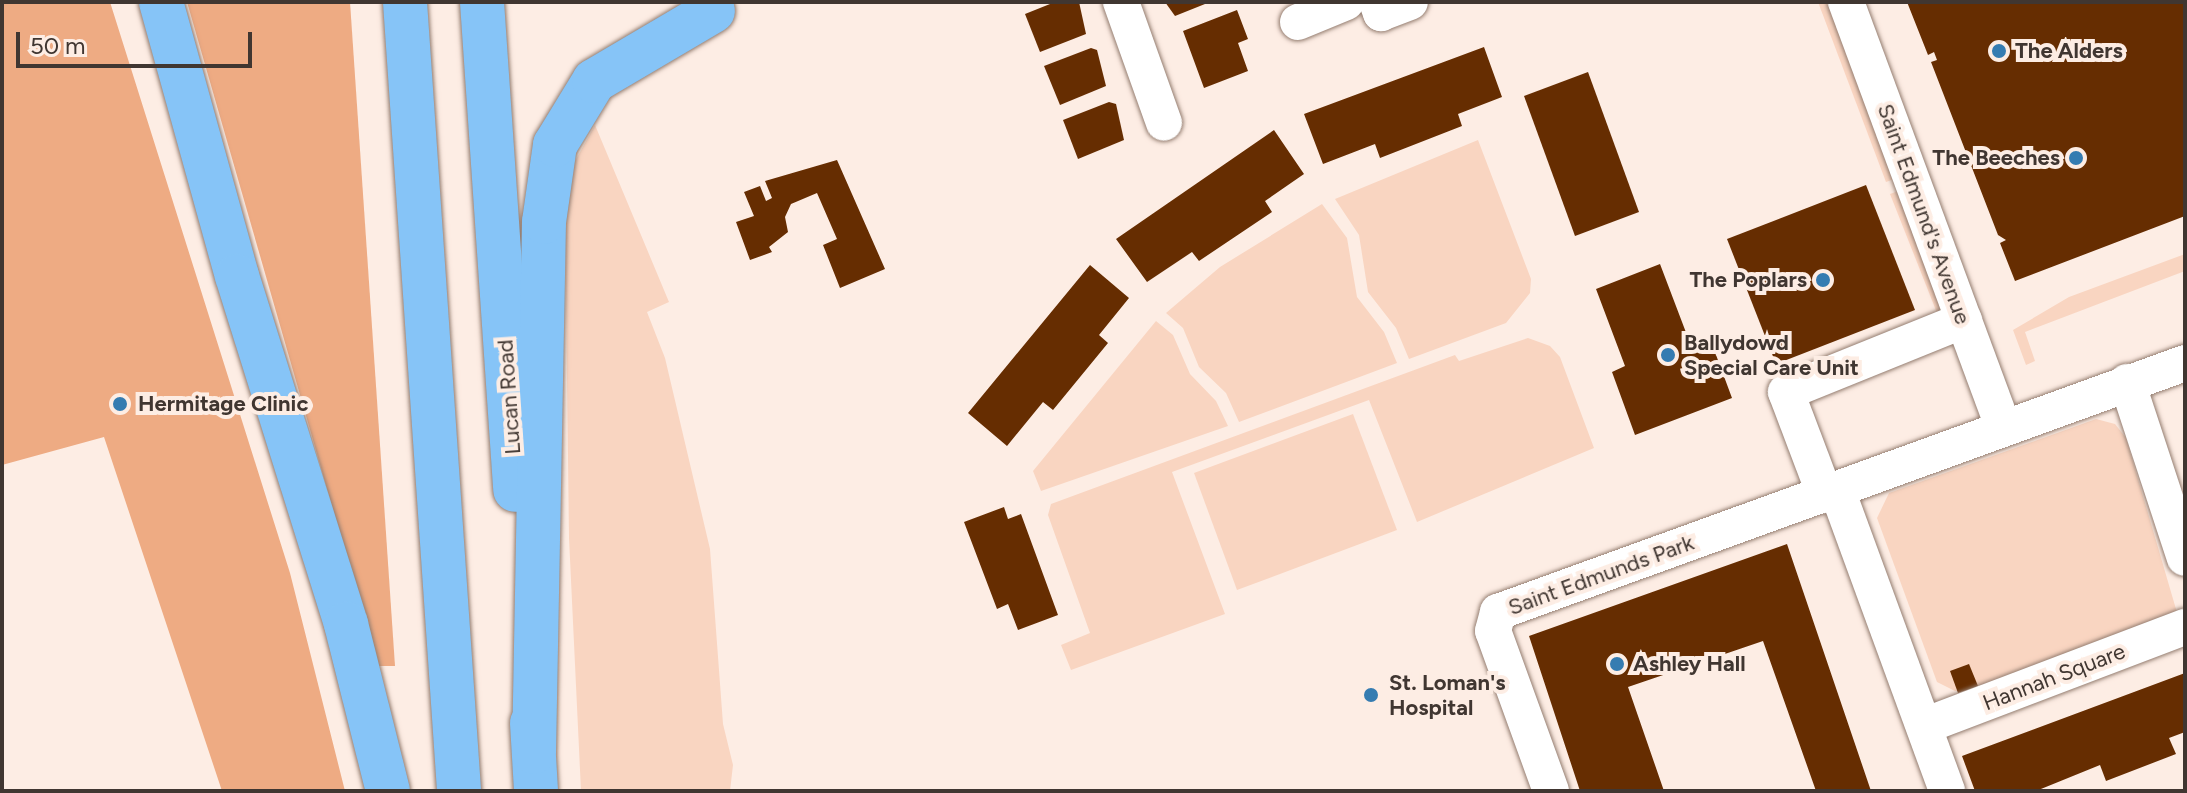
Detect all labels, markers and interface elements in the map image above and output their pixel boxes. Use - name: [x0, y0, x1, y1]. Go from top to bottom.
- scale bar: [20, 16, 256, 66]
- text: 50 m: [30, 31, 86, 60]
- place label: The Alders: [2015, 38, 2123, 64]
- marker: The Alders: [1990, 42, 2008, 60]
- street label: Saint Edmund's Avenue: [1872, 100, 1976, 328]
- place label: The Beeches: [1932, 145, 2060, 171]
- marker: The Beeches: [2067, 149, 2085, 167]
- place label: The Poplars: [1689, 267, 1807, 293]
- marker: The Poplars: [1814, 271, 1832, 289]
- place label: Ballydowd Special Care Unit: [1684, 329, 1859, 380]
- street label: Lucan Road: [492, 339, 526, 455]
- marker: Ballydowd Special Care Unit: [1659, 346, 1677, 364]
- place label: Hermitage Clinic: [138, 391, 308, 417]
- marker: Hermitage Clinic: [109, 393, 131, 415]
- street label: Saint Edmunds Park: [1505, 529, 1697, 621]
- street label: Hannah Square: [1979, 638, 2129, 716]
- place label: Ashley Hall: [1633, 651, 1746, 677]
- marker: Ashley Hall: [1608, 655, 1626, 673]
- place label: St. Loman's Hospital: [1389, 669, 1506, 720]
- marker: St. Loman's Hospital: [1360, 684, 1382, 706]

